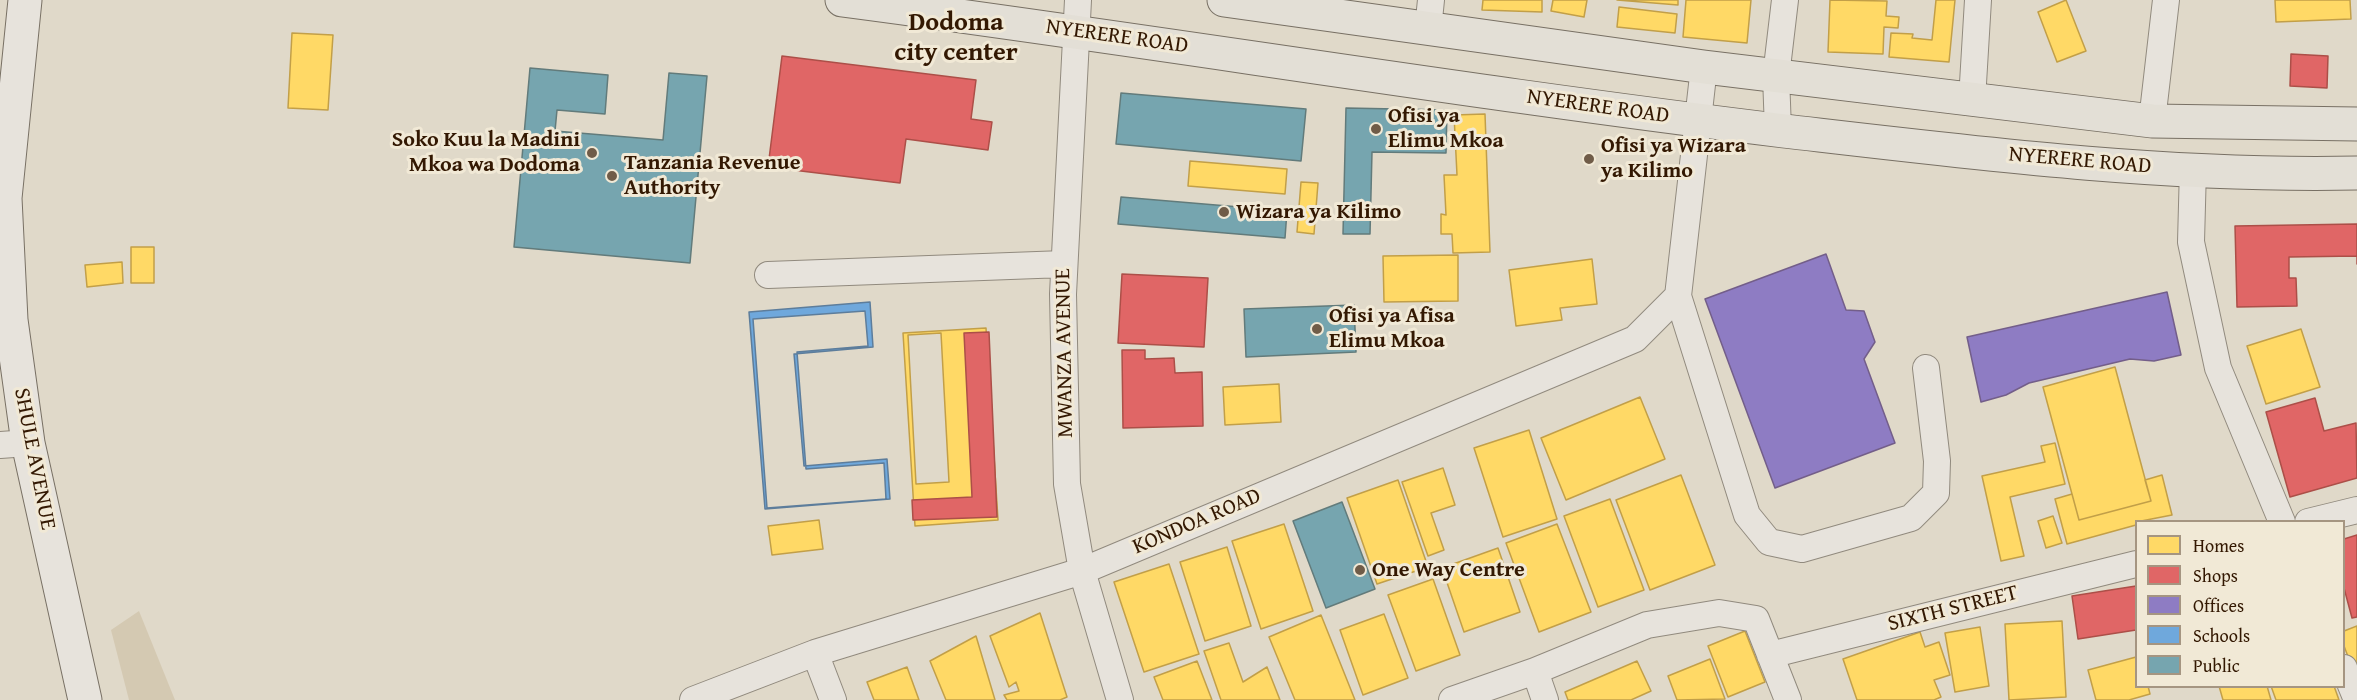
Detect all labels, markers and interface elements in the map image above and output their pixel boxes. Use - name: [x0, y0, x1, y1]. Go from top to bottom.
- district label: Dodoma city center: [894, 7, 1018, 68]
- street label: NYERERE ROAD: [1044, 14, 1190, 60]
- street label: NYERERE ROAD: [1525, 84, 1671, 130]
- place label: Ofisi ya Elimu Mkoa: [1388, 103, 1504, 154]
- marker: Ofisi ya Elimu Mkoa: [1369, 122, 1383, 136]
- place label: Soko Kuu la Madini Mkoa wa Dodoma: [392, 127, 580, 178]
- place label: Ofisi ya Wizara ya Kilimo: [1601, 133, 1746, 184]
- street label: NYERERE ROAD: [2007, 142, 2153, 180]
- marker: Soko Kuu la Madini Mkoa wa Dodoma: [585, 146, 599, 160]
- place label: Tanzania Revenue Authority: [624, 150, 801, 202]
- marker: Ofisi ya Wizara ya Kilimo: [1582, 152, 1596, 166]
- marker: Tanzania Revenue Authority: [605, 169, 619, 183]
- place label: Wizara ya Kilimo: [1236, 199, 1401, 225]
- marker: Wizara ya Kilimo: [1217, 205, 1231, 219]
- street label: MWANZA AVENUE: [1050, 268, 1080, 438]
- place label: Ofisi ya Afisa Elimu Mkoa: [1329, 303, 1455, 354]
- marker: Ofisi ya Afisa Elimu Mkoa: [1310, 322, 1324, 336]
- street label: SHULE AVENUE: [7, 386, 61, 532]
- street label: KONDOA ROAD: [1129, 483, 1265, 561]
- legend: [2135, 520, 2345, 688]
- text: Homes: [2193, 532, 2244, 559]
- place label: One Way Centre: [1372, 557, 1525, 583]
- text: Shops: [2193, 562, 2238, 589]
- marker: One Way Centre: [1353, 563, 1367, 577]
- street label: SIXTH STREET: [1885, 580, 2021, 638]
- text: Offices: [2193, 592, 2244, 619]
- text: Schools: [2193, 622, 2250, 649]
- text: Public: [2193, 652, 2240, 679]

